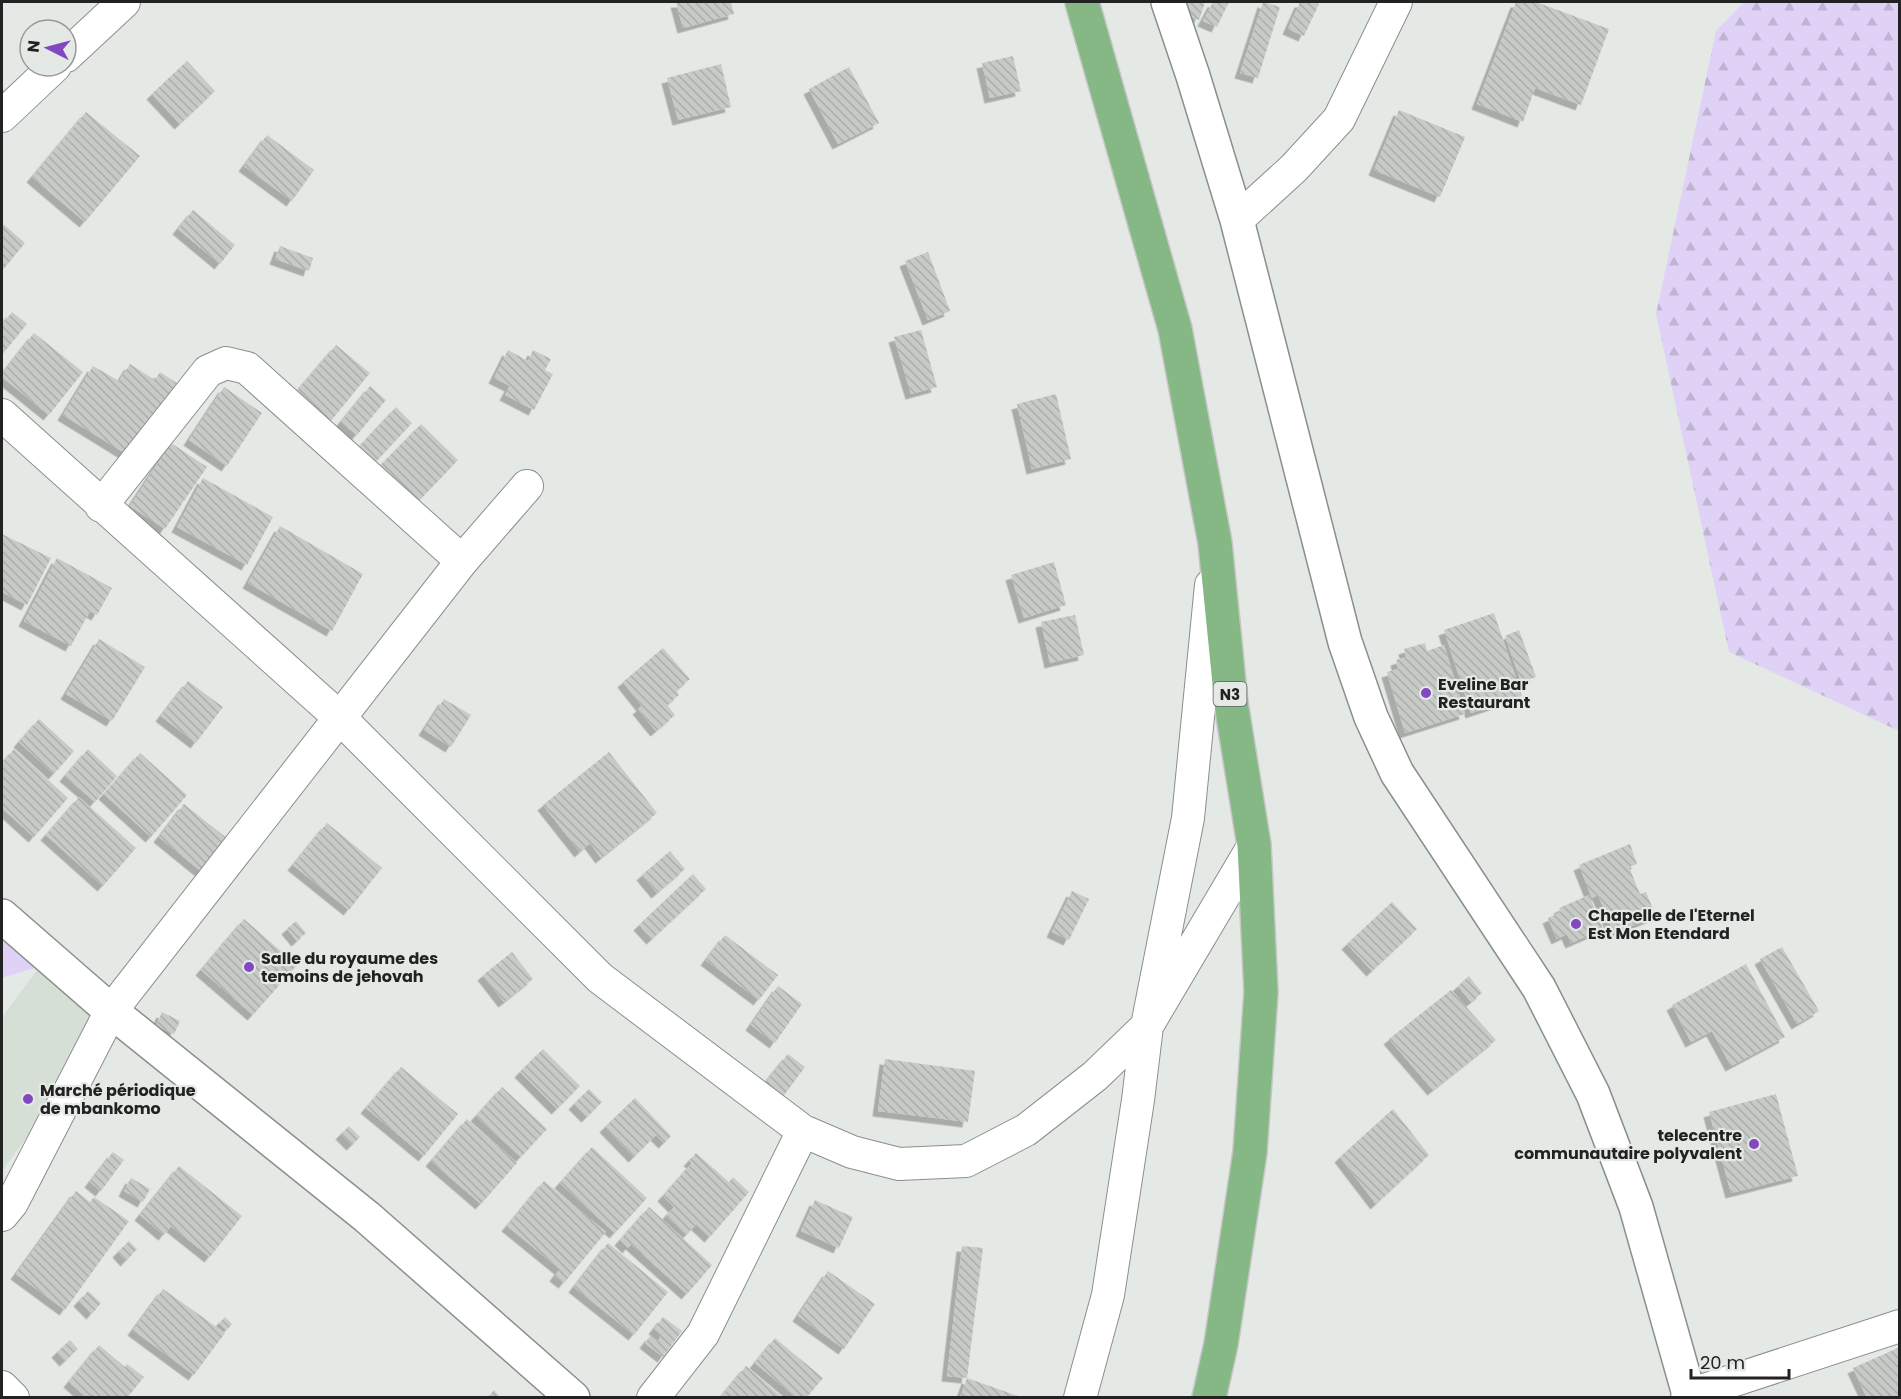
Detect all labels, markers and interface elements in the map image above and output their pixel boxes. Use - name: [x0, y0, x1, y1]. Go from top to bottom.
- north arrow: [18, 18, 78, 78]
- text: N: [22, 39, 46, 54]
- place label: Eveline Bar Restaurant: [1438, 673, 1530, 714]
- road number: N3: [1214, 682, 1246, 706]
- marker: Eveline Bar Restaurant: [1419, 686, 1433, 700]
- place label: Chapelle de l'Eternel Est Mon Etendard: [1588, 904, 1755, 945]
- marker: Chapelle de l'Eternel Est Mon Etendard: [1569, 917, 1583, 931]
- place label: Salle du royaume des temoins de jehovah: [261, 947, 438, 988]
- marker: Salle du royaume des temoins de jehovah: [242, 960, 256, 974]
- place label: Marché périodique de mbankomo: [40, 1079, 196, 1120]
- marker: Marché périodique de mbankomo: [21, 1092, 35, 1106]
- place label: telecentre communautaire polyvalent: [1514, 1124, 1742, 1165]
- marker: telecentre communautaire polyvalent: [1747, 1137, 1761, 1151]
- scale bar: [1691, 1342, 1788, 1380]
- text: 20 m: [1700, 1350, 1745, 1375]

